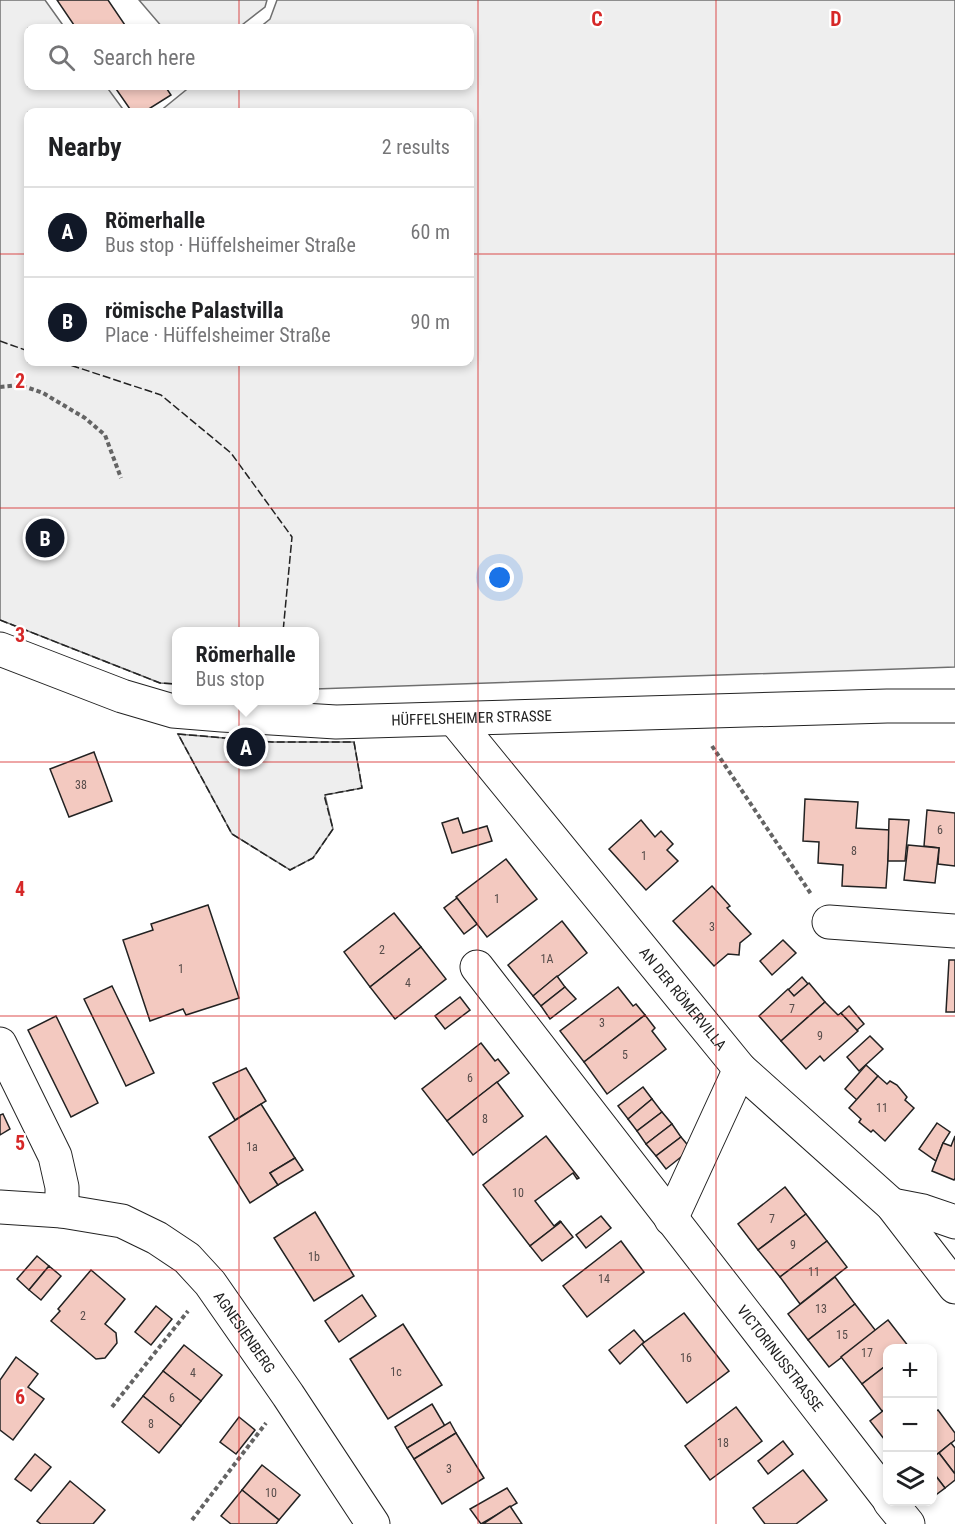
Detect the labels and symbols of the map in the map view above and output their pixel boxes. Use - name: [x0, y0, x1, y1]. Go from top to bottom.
- text: C: [591, 7, 603, 31]
- text: D: [830, 7, 842, 31]
- text: 2: [15, 369, 25, 393]
- pin: B: [26, 516, 64, 560]
- your location: [485, 563, 514, 592]
- text: 3: [15, 623, 25, 647]
- street label: HÜFFELSHEIMER STRASSE: [391, 707, 552, 729]
- pin: A: [226, 724, 266, 770]
- house number: 38: [75, 778, 87, 792]
- house number: 6: [937, 823, 943, 837]
- house number: 8: [851, 844, 857, 858]
- house number: 1: [641, 849, 647, 863]
- text: 4: [15, 877, 25, 901]
- house number: 1: [494, 892, 500, 906]
- house number: 3: [709, 920, 715, 934]
- house number: 2: [379, 943, 385, 957]
- street label: AN DER RÖMERVILLA: [635, 944, 730, 1054]
- house number: 1A: [541, 952, 554, 966]
- house number: 1: [178, 962, 184, 976]
- house number: 4: [405, 976, 411, 990]
- house number: 7: [789, 1002, 795, 1016]
- house number: 3: [599, 1016, 605, 1030]
- house number: 9: [817, 1029, 823, 1043]
- house number: 5: [622, 1048, 628, 1062]
- house number: 6: [467, 1071, 473, 1085]
- house number: 11: [876, 1101, 888, 1115]
- house number: 8: [482, 1112, 488, 1126]
- text: 5: [15, 1131, 25, 1155]
- house number: 1a: [246, 1140, 258, 1154]
- house number: 10: [512, 1186, 524, 1200]
- house number: 7: [769, 1212, 775, 1226]
- house number: 9: [790, 1238, 796, 1252]
- house number: 1b: [308, 1250, 320, 1264]
- house number: 11: [808, 1265, 820, 1279]
- house number: 14: [598, 1272, 610, 1286]
- street label: AGNESIENBERG: [210, 1288, 279, 1376]
- street label: VICTORINUSSTRASSE: [733, 1302, 827, 1415]
- house number: 13: [815, 1302, 827, 1316]
- house number: 2: [80, 1309, 86, 1323]
- house number: 15: [836, 1328, 848, 1342]
- house number: 17: [861, 1346, 873, 1360]
- house number: 16: [680, 1351, 692, 1365]
- house number: 1c: [390, 1365, 402, 1379]
- house number: 4: [190, 1366, 196, 1380]
- text: 6: [15, 1385, 25, 1409]
- house number: 6: [169, 1391, 175, 1405]
- house number: 8: [148, 1417, 154, 1431]
- house number: 18: [717, 1436, 729, 1450]
- house number: 3: [446, 1462, 452, 1476]
- house number: 10: [265, 1486, 277, 1500]

